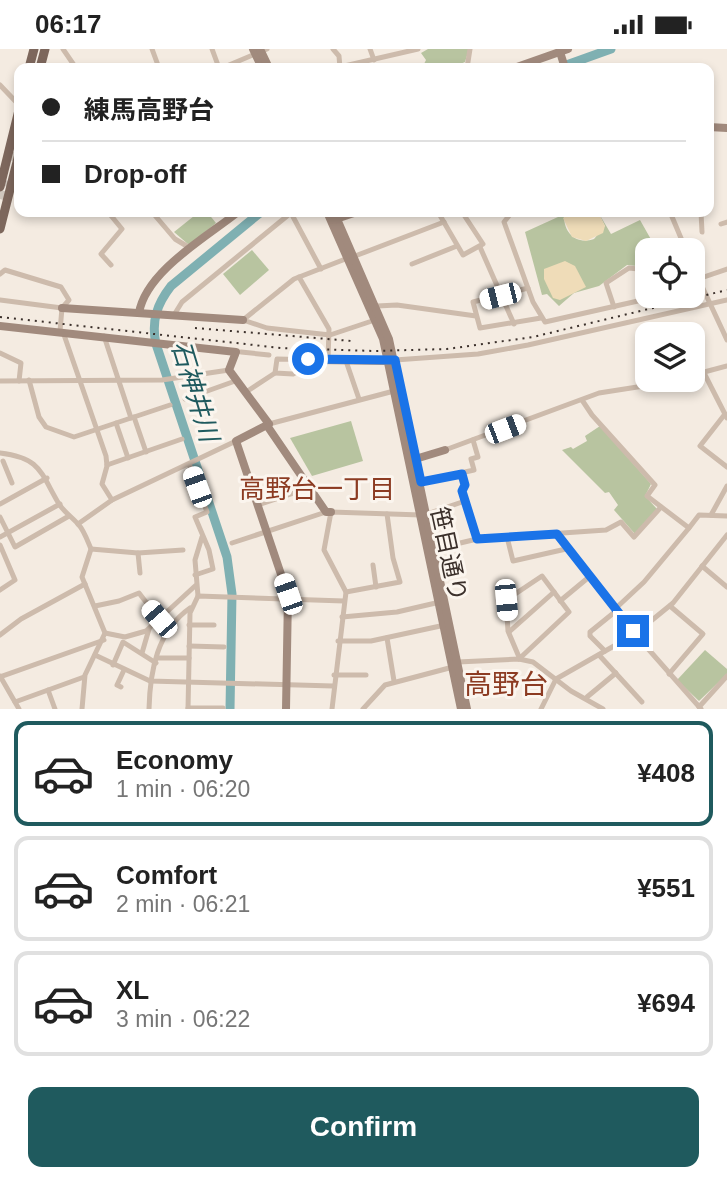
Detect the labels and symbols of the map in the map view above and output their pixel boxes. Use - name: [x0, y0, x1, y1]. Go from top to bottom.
- car: [478, 281, 523, 311]
- water label: 石神井川: [165, 337, 225, 448]
- route start: [292, 343, 324, 375]
- car: [482, 412, 529, 446]
- car: [180, 464, 215, 510]
- district label: 高野台一丁目: [239, 474, 395, 504]
- street label: 笹目通り: [426, 504, 472, 604]
- car: [272, 571, 305, 617]
- car: [494, 578, 519, 622]
- car: [138, 596, 181, 642]
- route end: [617, 615, 649, 647]
- district label: 高野台: [464, 669, 548, 700]

